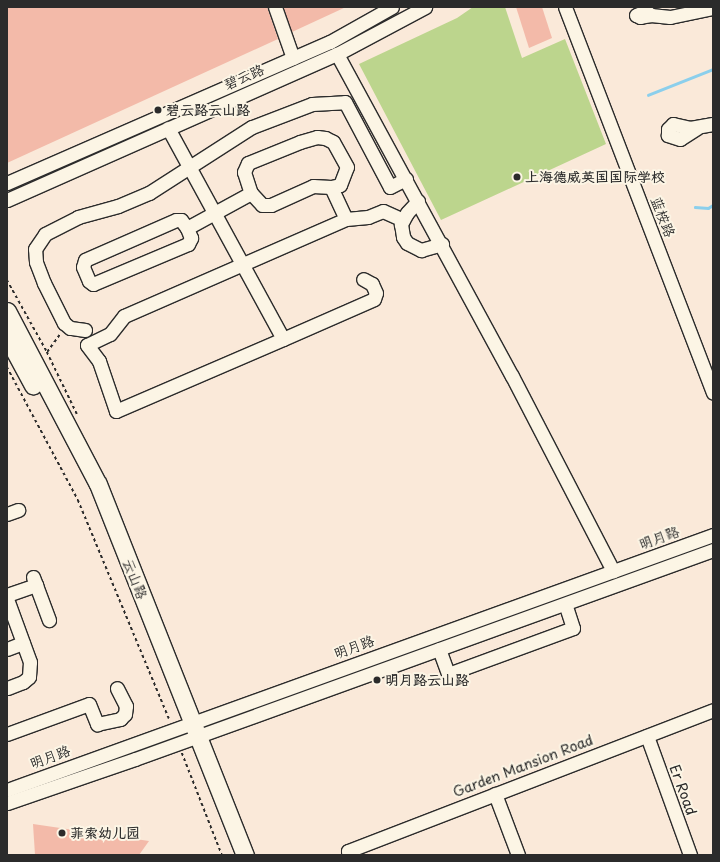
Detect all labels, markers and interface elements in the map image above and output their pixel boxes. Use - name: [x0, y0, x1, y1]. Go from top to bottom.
- street label: 碧云路: [221, 61, 267, 93]
- place label: 碧云路云山路: [166, 102, 250, 118]
- marker: 碧云路云山路: [153, 105, 163, 115]
- place label: 上海德威英国国际学校: [525, 169, 665, 185]
- marker: 上海德威英国国际学校: [512, 172, 522, 182]
- street label: 蓝桉路: [648, 194, 678, 240]
- street label: 明月路: [636, 523, 682, 553]
- street label: 云山路: [119, 556, 151, 602]
- street label: 明月路: [331, 632, 377, 662]
- place label: 明月路云山路: [385, 672, 469, 688]
- marker: 明月路云山路: [372, 675, 382, 685]
- street label: Garden Mansion Road: [450, 731, 596, 801]
- street label: 明月路: [27, 742, 73, 772]
- street label: Er Road: [666, 762, 700, 818]
- place label: 菲索幼儿园: [70, 825, 140, 841]
- marker: 菲索幼儿园: [57, 828, 67, 838]

